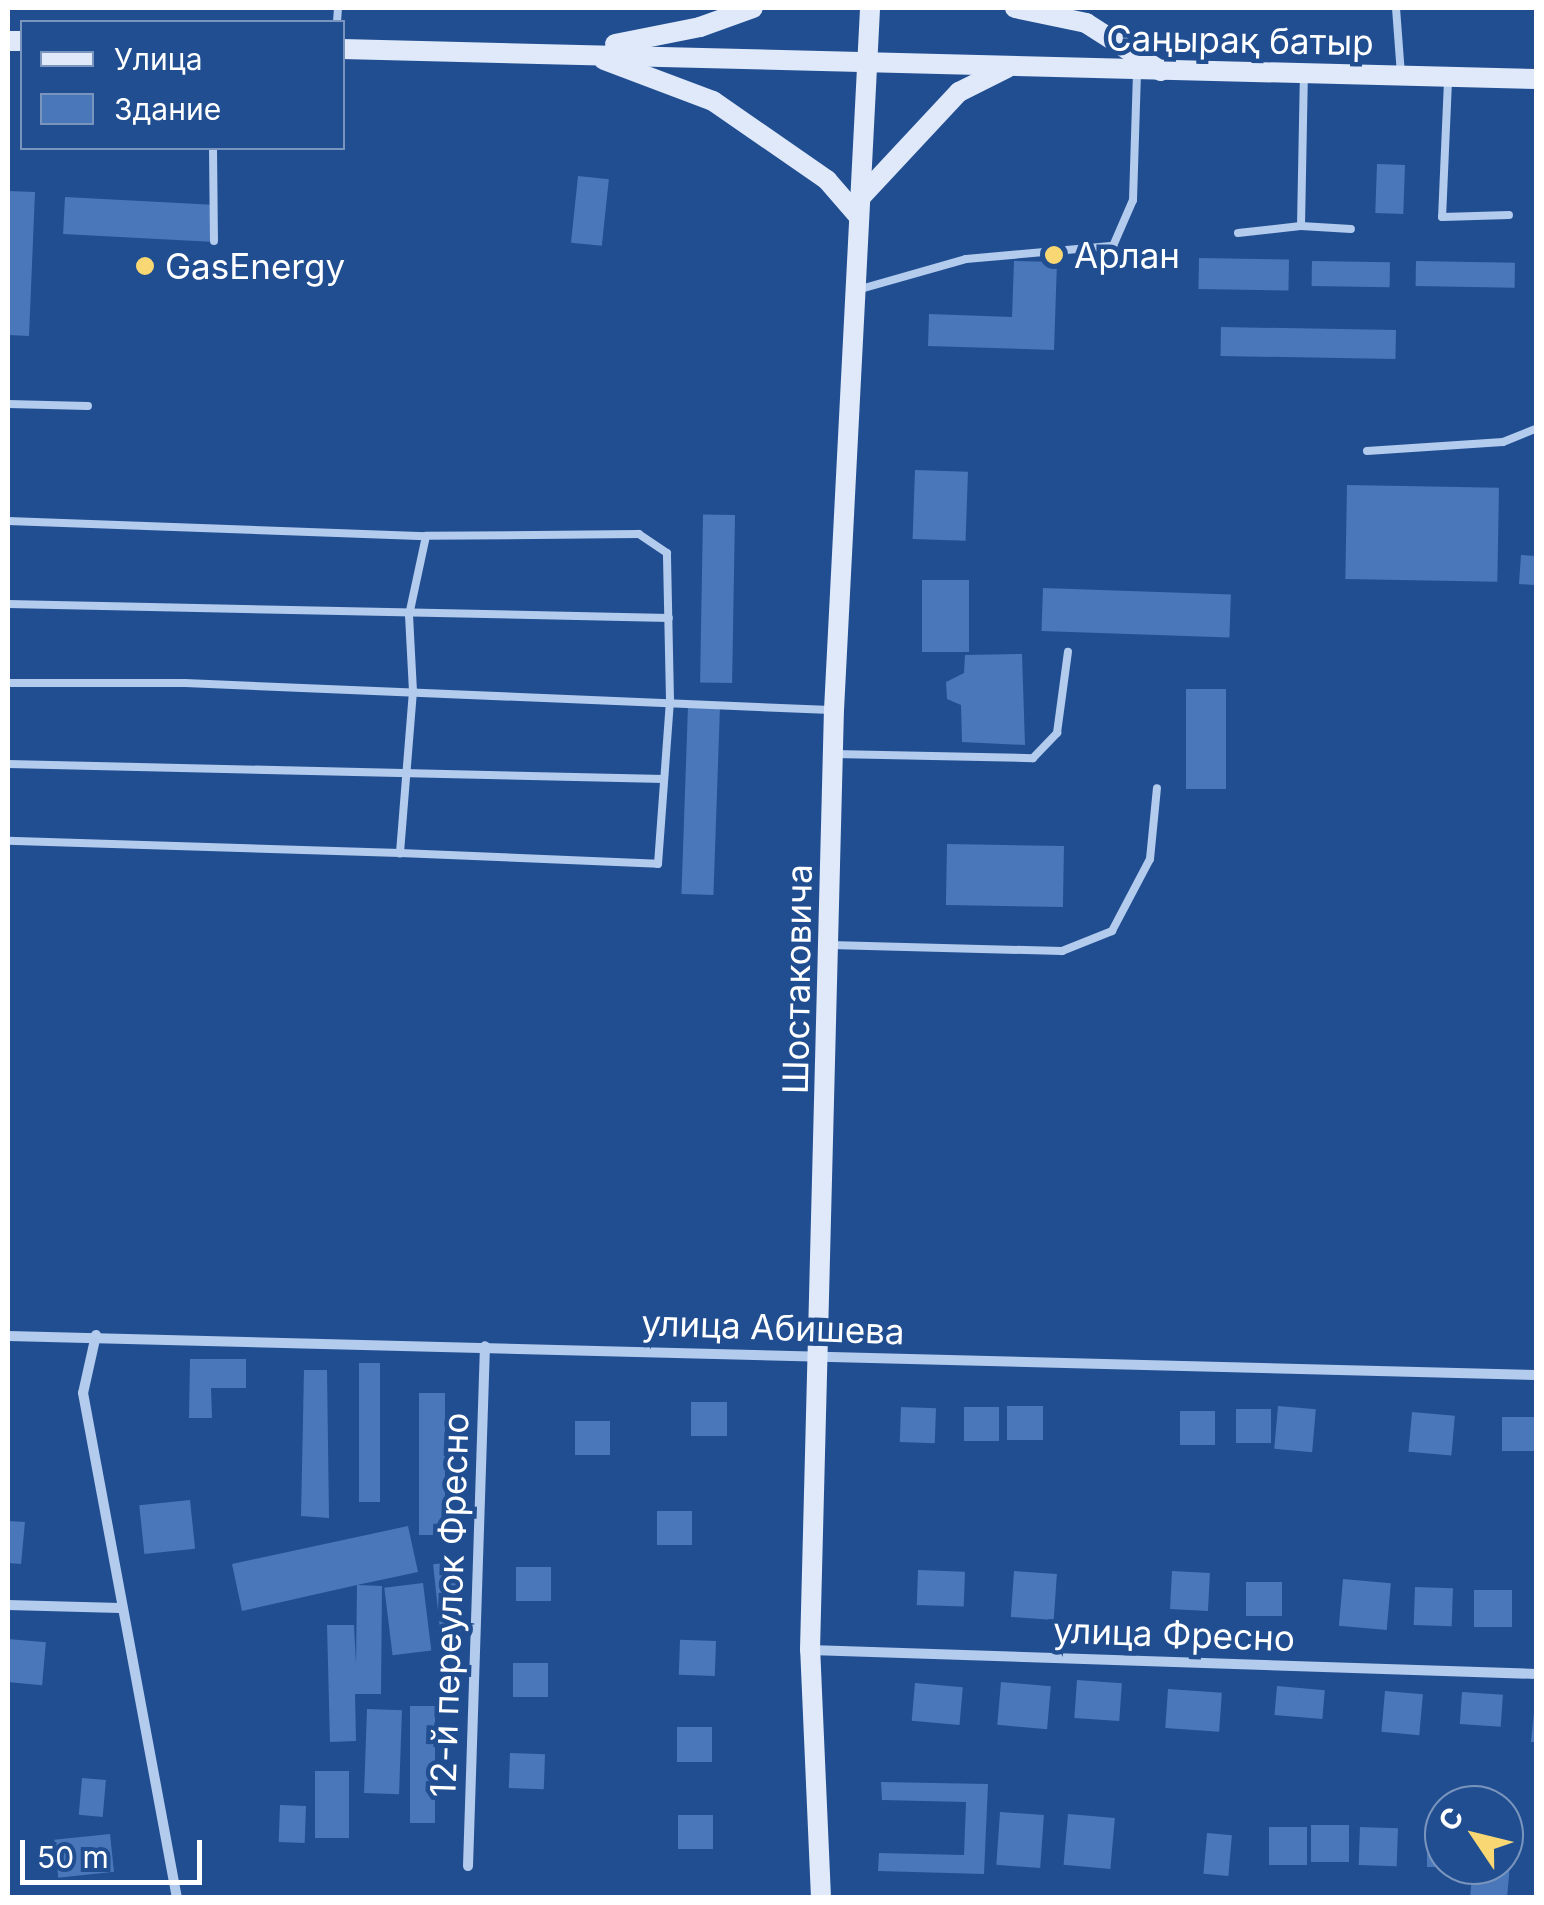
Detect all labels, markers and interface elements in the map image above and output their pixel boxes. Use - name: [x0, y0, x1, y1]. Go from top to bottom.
- street label: Саңырақ батыр: [1106, 17, 1374, 63]
- legend: [20, 20, 345, 150]
- text: Улица: [114, 41, 203, 77]
- text: Здание: [114, 91, 221, 127]
- place label: Арлан: [1074, 234, 1180, 276]
- marker: Арлан: [1043, 244, 1065, 266]
- place label: GasEnergy: [165, 245, 345, 287]
- marker: GasEnergy: [134, 255, 156, 277]
- street label: Шостаковича: [774, 864, 820, 1094]
- street label: улица Абишева: [641, 1301, 905, 1353]
- street label: 12-й переулок Фресно: [421, 1412, 477, 1798]
- street label: улица Фресно: [1052, 1609, 1296, 1659]
- north arrow: [1424, 1785, 1524, 1885]
- text: С: [1431, 1801, 1471, 1837]
- scale bar: [25, 1820, 208, 1882]
- text: 50 m: [37, 1839, 109, 1875]

